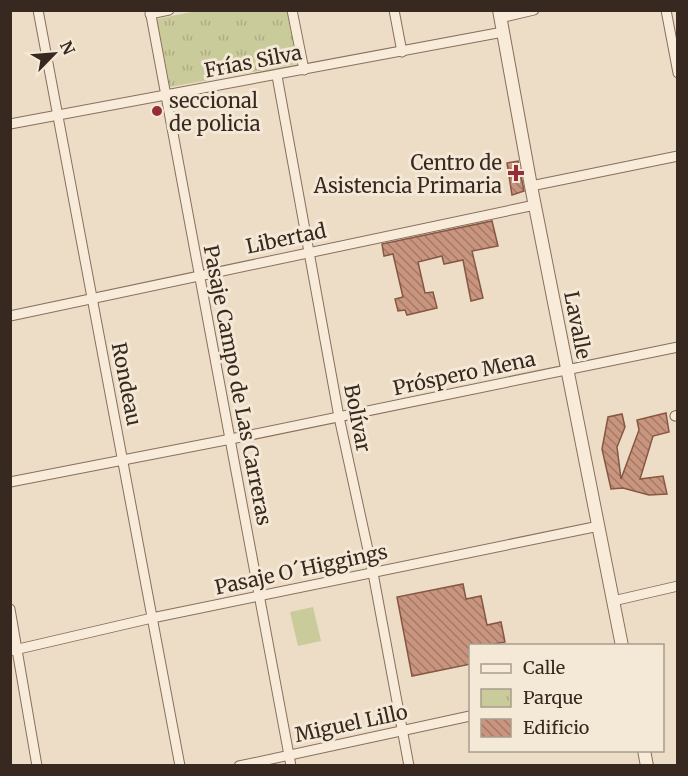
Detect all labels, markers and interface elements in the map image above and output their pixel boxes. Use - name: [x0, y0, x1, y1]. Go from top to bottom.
- north arrow: [24, 24, 84, 84]
- text: N: [56, 38, 79, 58]
- street label: Frías Silva: [202, 39, 304, 83]
- place label: seccional de policia: [169, 88, 261, 136]
- marker: seccional de policia: [150, 104, 164, 118]
- place label: Centro de Asistencia Primaria: [313, 150, 502, 198]
- marker: Centro de Asistencia Primaria: [507, 164, 525, 182]
- street label: Libertad: [244, 217, 328, 259]
- street label: Pasaje Campo de Las Carreras: [199, 243, 277, 527]
- street label: Lavalle: [559, 289, 597, 361]
- street label: Rondeau: [107, 340, 147, 428]
- street label: Próspero Mena: [391, 346, 538, 400]
- street label: Bolívar: [339, 382, 377, 454]
- street label: Pasaje O´Higgings: [212, 538, 390, 600]
- legend: [469, 644, 664, 752]
- text: Calle: [523, 656, 565, 679]
- text: Parque: [523, 686, 583, 709]
- street label: Miguel Lillo: [292, 699, 410, 747]
- text: Edificio: [523, 716, 589, 739]

